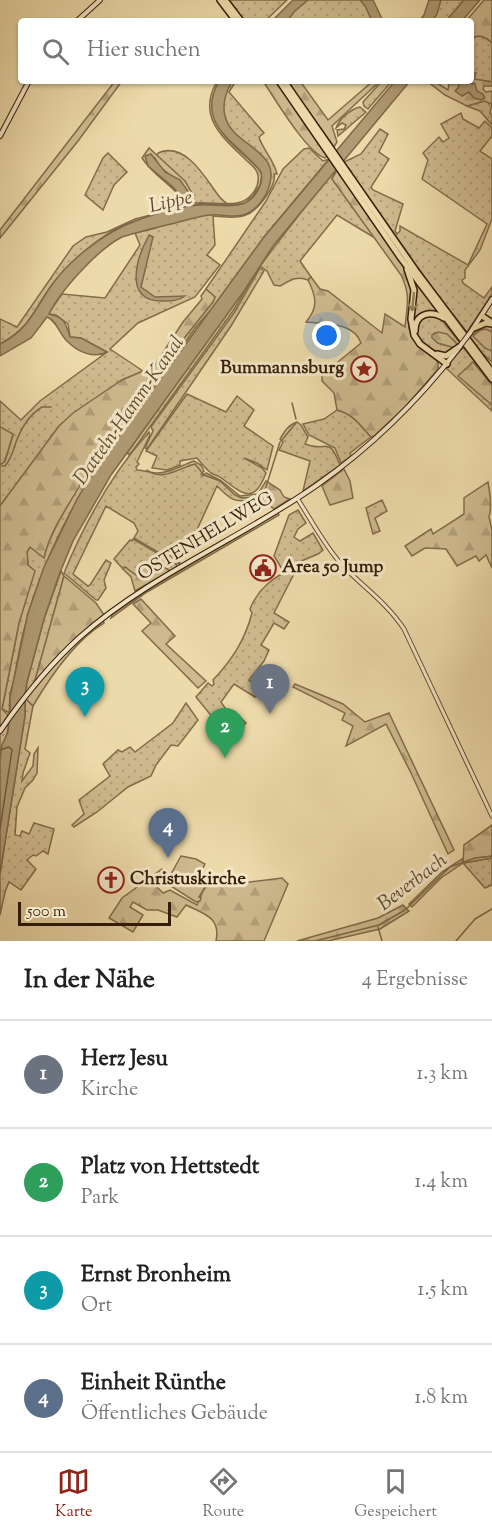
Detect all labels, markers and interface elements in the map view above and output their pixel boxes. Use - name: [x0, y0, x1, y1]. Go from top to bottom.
- search box: [18, 18, 474, 84]
- icon: search: [39, 35, 72, 68]
- text: Hier suchen: [87, 35, 201, 67]
- water label: Lippe: [146, 184, 196, 222]
- one-way arrow: [407, 292, 418, 311]
- your location: [312, 321, 341, 350]
- water label: Datteln-Hamm-Kanal: [68, 330, 192, 492]
- place icon: Bummannsburg: [349, 354, 379, 384]
- place label: Bummannsburg: [220, 356, 344, 382]
- street label: OSTENHELLWEG: [133, 486, 279, 588]
- public building icon: Area 50 Jump: [248, 553, 278, 583]
- place label: Area 50 Jump: [282, 555, 383, 581]
- pin: 1: [250, 664, 290, 714]
- pin: 3: [66, 668, 104, 717]
- pin: 2: [206, 708, 244, 758]
- pin: 4: [148, 808, 188, 858]
- water label: Beverbach: [372, 847, 454, 919]
- church icon: Christuskirche: [96, 865, 126, 895]
- place label: Christuskirche: [130, 867, 246, 893]
- scale bar: [18, 899, 171, 926]
- text: 500 m: [27, 901, 66, 924]
- text: In der Nähe: [24, 962, 155, 999]
- text: 4 Ergebnisse: [362, 966, 468, 995]
- text: Herz Jesu: [81, 1044, 168, 1076]
- text: 1: [40, 1060, 47, 1089]
- text: 1.3 km: [416, 1060, 468, 1089]
- text: Kirche: [81, 1076, 138, 1105]
- text: Platz von Hettstedt: [81, 1152, 259, 1184]
- text: 2: [39, 1168, 48, 1197]
- text: 1.4 km: [414, 1168, 468, 1197]
- text: Park: [81, 1184, 119, 1213]
- text: Ernst Bronheim: [81, 1260, 231, 1292]
- text: 3: [39, 1276, 48, 1305]
- text: 1.5 km: [418, 1276, 468, 1305]
- text: Ort: [81, 1292, 112, 1321]
- text: Einheit Rünthe: [81, 1368, 226, 1400]
- text: 4: [38, 1384, 49, 1413]
- text: 1.8 km: [414, 1384, 468, 1413]
- text: Öffentliches Gebäude: [81, 1400, 268, 1429]
- tab: Karte: [55, 1465, 93, 1524]
- tab: Route: [202, 1465, 244, 1524]
- tab: Gespeichert: [354, 1465, 437, 1524]

